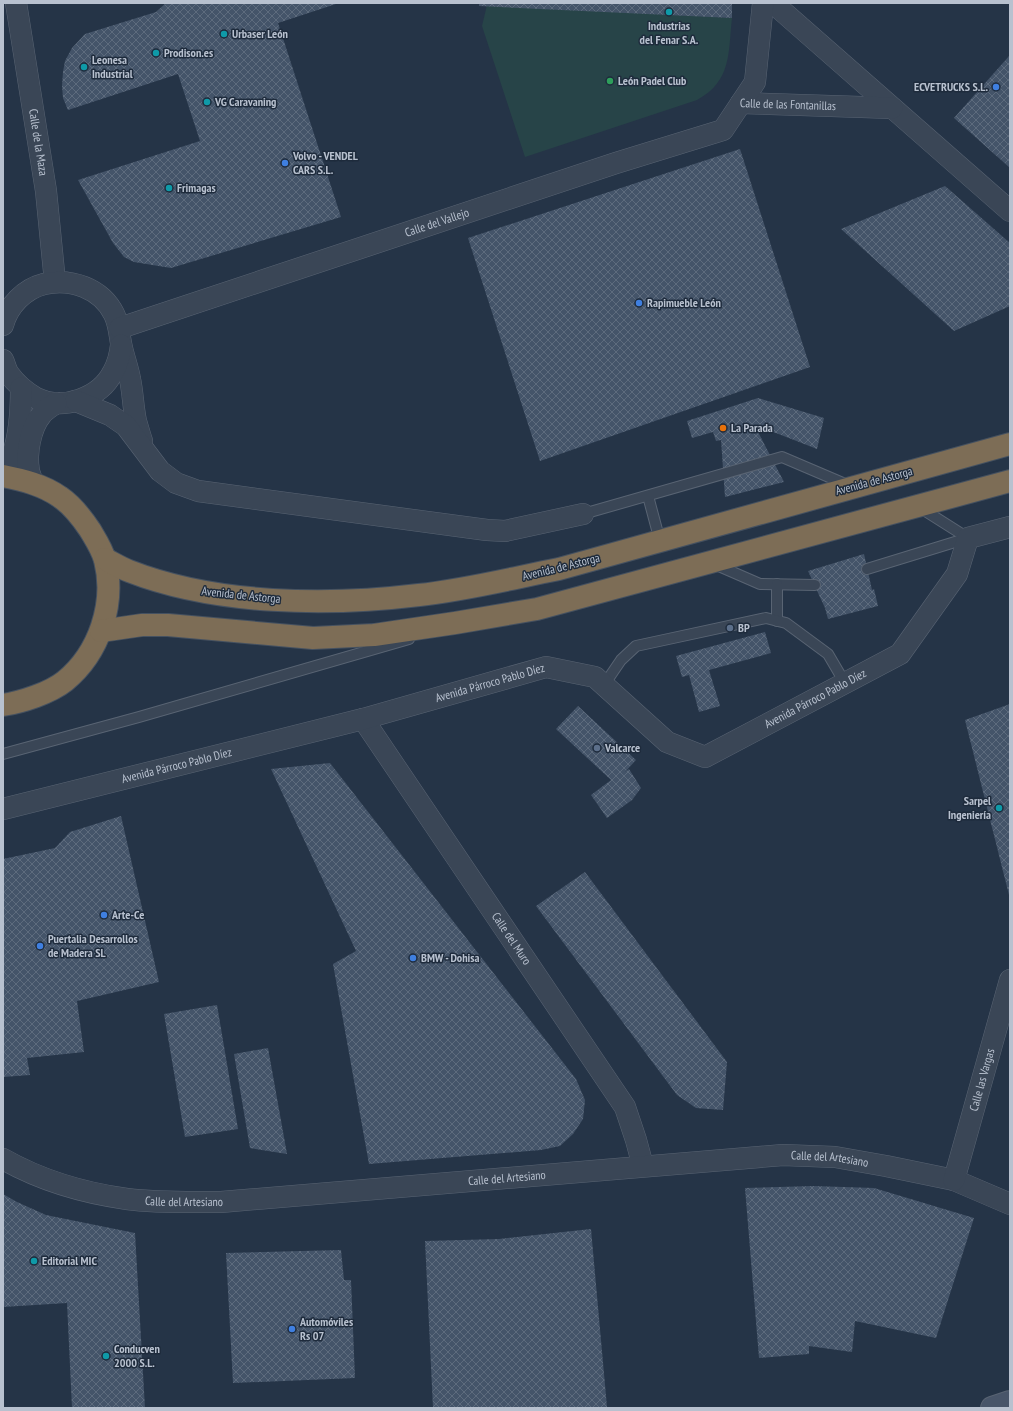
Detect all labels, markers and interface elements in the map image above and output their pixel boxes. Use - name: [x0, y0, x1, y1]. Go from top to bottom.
- marker: Industrias del Fenar S.A.: [664, 7, 674, 17]
- place label: Industrias del Fenar S.A.: [640, 18, 699, 47]
- place label: Urbaser León: [232, 26, 288, 41]
- marker: Urbaser León: [219, 29, 229, 39]
- place label: Prodison.es: [164, 45, 213, 60]
- marker: Prodison.es: [151, 48, 161, 58]
- place label: Leonesa Industrial: [92, 52, 133, 81]
- marker: Leonesa Industrial: [79, 62, 89, 72]
- place label: León Padel Club: [618, 73, 687, 88]
- marker: León Padel Club: [605, 76, 615, 86]
- place label: ECVETRUCKS S.L.: [914, 79, 988, 94]
- marker: ECVETRUCKS S.L.: [991, 82, 1001, 92]
- place label: VG Caravaning: [214, 94, 276, 109]
- street label: Calle de las Fontanillas: [740, 95, 836, 113]
- marker: VG Caravaning: [202, 97, 212, 107]
- street label: Calle de la Maza: [26, 108, 51, 177]
- place label: Volvo - VENDEL CARS S.L.: [292, 148, 358, 177]
- marker: Volvo - VENDEL CARS S.L.: [280, 158, 290, 168]
- place label: Frimagas: [177, 180, 216, 195]
- marker: Frimagas: [164, 183, 174, 193]
- street label: Calle del Vallejo: [403, 204, 471, 240]
- place label: Rapimueble León: [647, 295, 721, 310]
- marker: Rapimueble León: [634, 298, 644, 308]
- place label: La Parada: [731, 420, 773, 435]
- marker: La Parada: [718, 423, 728, 433]
- street label: Avenida de Astorga: [834, 463, 914, 498]
- street label: Avenida de Astorga: [521, 550, 601, 583]
- street label: Avenida de Astorga: [201, 583, 281, 606]
- place label: BP: [738, 620, 750, 635]
- marker: BP: [725, 623, 735, 633]
- street label: Avenida Párroco Pablo Díez: [433, 660, 546, 705]
- street label: Avenida Párroco Pablo Díez: [762, 665, 869, 731]
- place label: Valcarce: [604, 740, 640, 755]
- marker: Valcarce: [592, 743, 602, 753]
- street label: Avenida Párroco Pablo Díez: [120, 744, 233, 786]
- place label: Sarpel Ingeniería: [948, 793, 991, 822]
- marker: Sarpel Ingeniería: [994, 803, 1004, 813]
- place label: Arte-Ce: [111, 907, 144, 922]
- street label: Calle del Muro: [489, 909, 535, 967]
- marker: Arte-Ce: [99, 910, 109, 920]
- place label: Puertalia Desarrollos de Madera SL: [48, 931, 138, 960]
- marker: Puertalia Desarrollos de Madera SL: [35, 941, 45, 951]
- place label: BMW - Dohisa: [421, 950, 479, 965]
- marker: BMW - Dohisa: [408, 953, 418, 963]
- street label: Calle las Vargas: [966, 1047, 997, 1113]
- street label: Calle del Artesiano: [791, 1147, 870, 1170]
- street label: Calle del Artesiano: [467, 1167, 546, 1188]
- street label: Calle del Artesiano: [145, 1193, 223, 1209]
- place label: Editorial MIC: [42, 1253, 97, 1268]
- marker: Editorial MIC: [29, 1256, 39, 1266]
- place label: Automóviles Rs 07: [299, 1314, 353, 1343]
- marker: Automóviles Rs 07: [287, 1324, 297, 1334]
- place label: Conducven 2000 S.L.: [114, 1341, 160, 1370]
- marker: Conducven 2000 S.L.: [101, 1351, 111, 1361]

